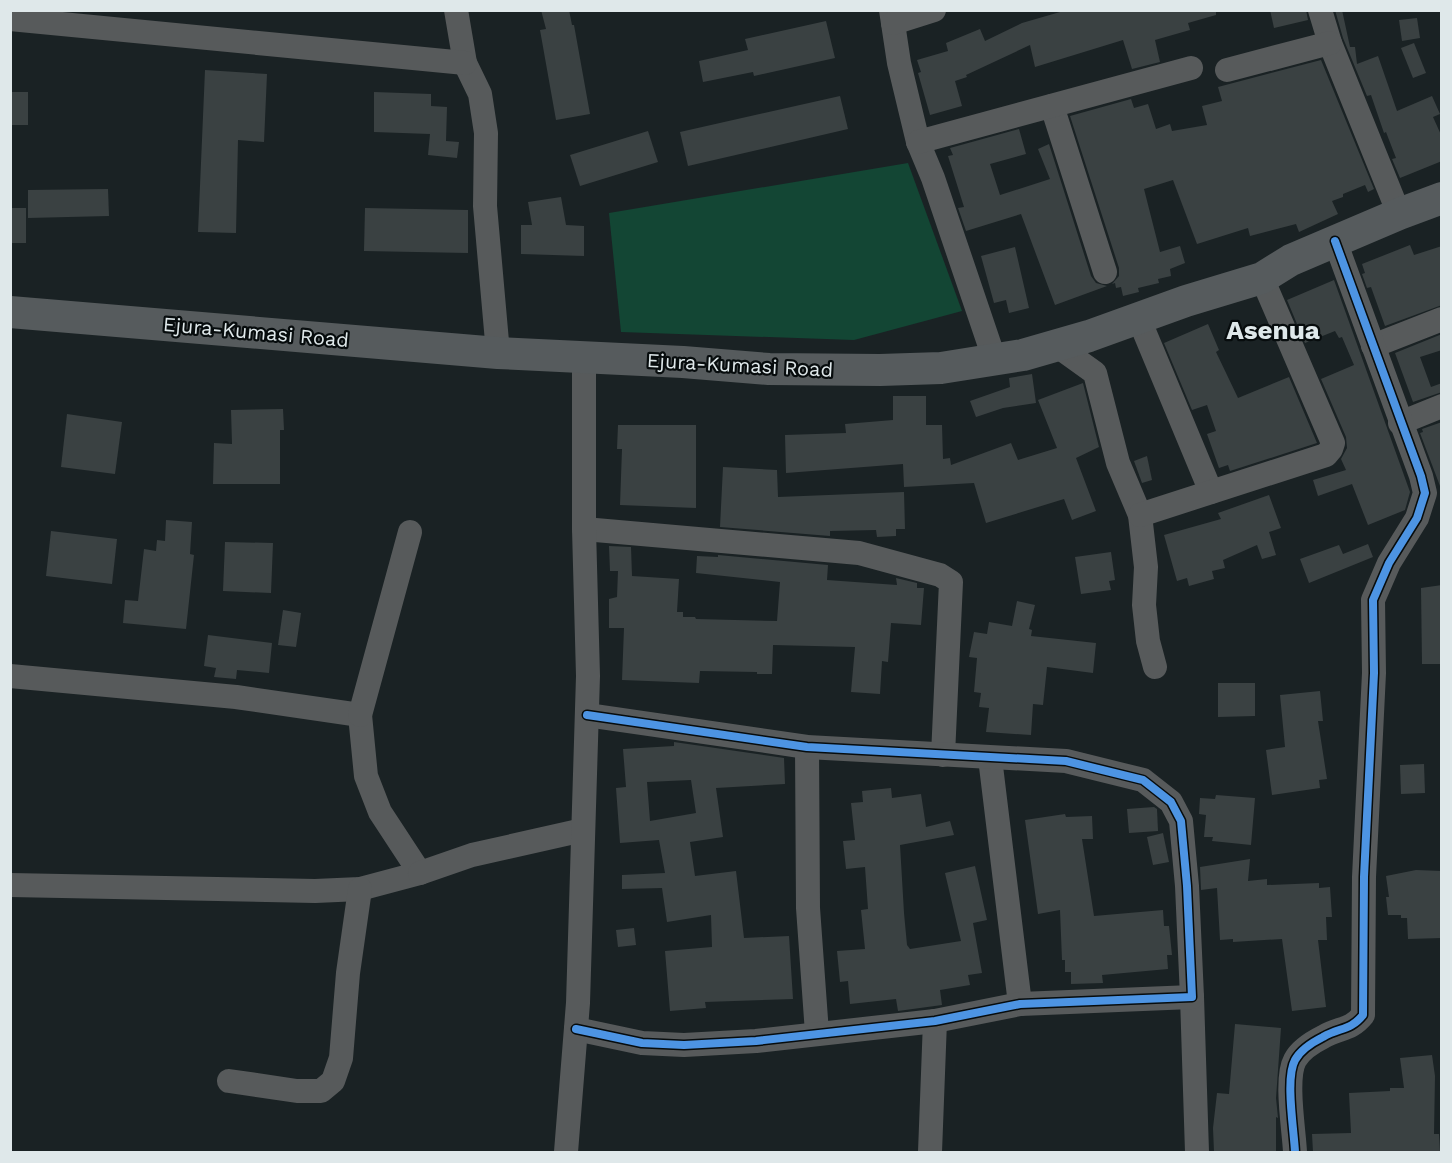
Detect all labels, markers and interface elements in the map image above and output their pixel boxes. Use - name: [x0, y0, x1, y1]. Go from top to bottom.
- street label: Ejura-Kumasi Road: [162, 312, 350, 352]
- district label: Asenua: [1226, 315, 1320, 345]
- street label: Ejura-Kumasi Road: [646, 348, 834, 382]

